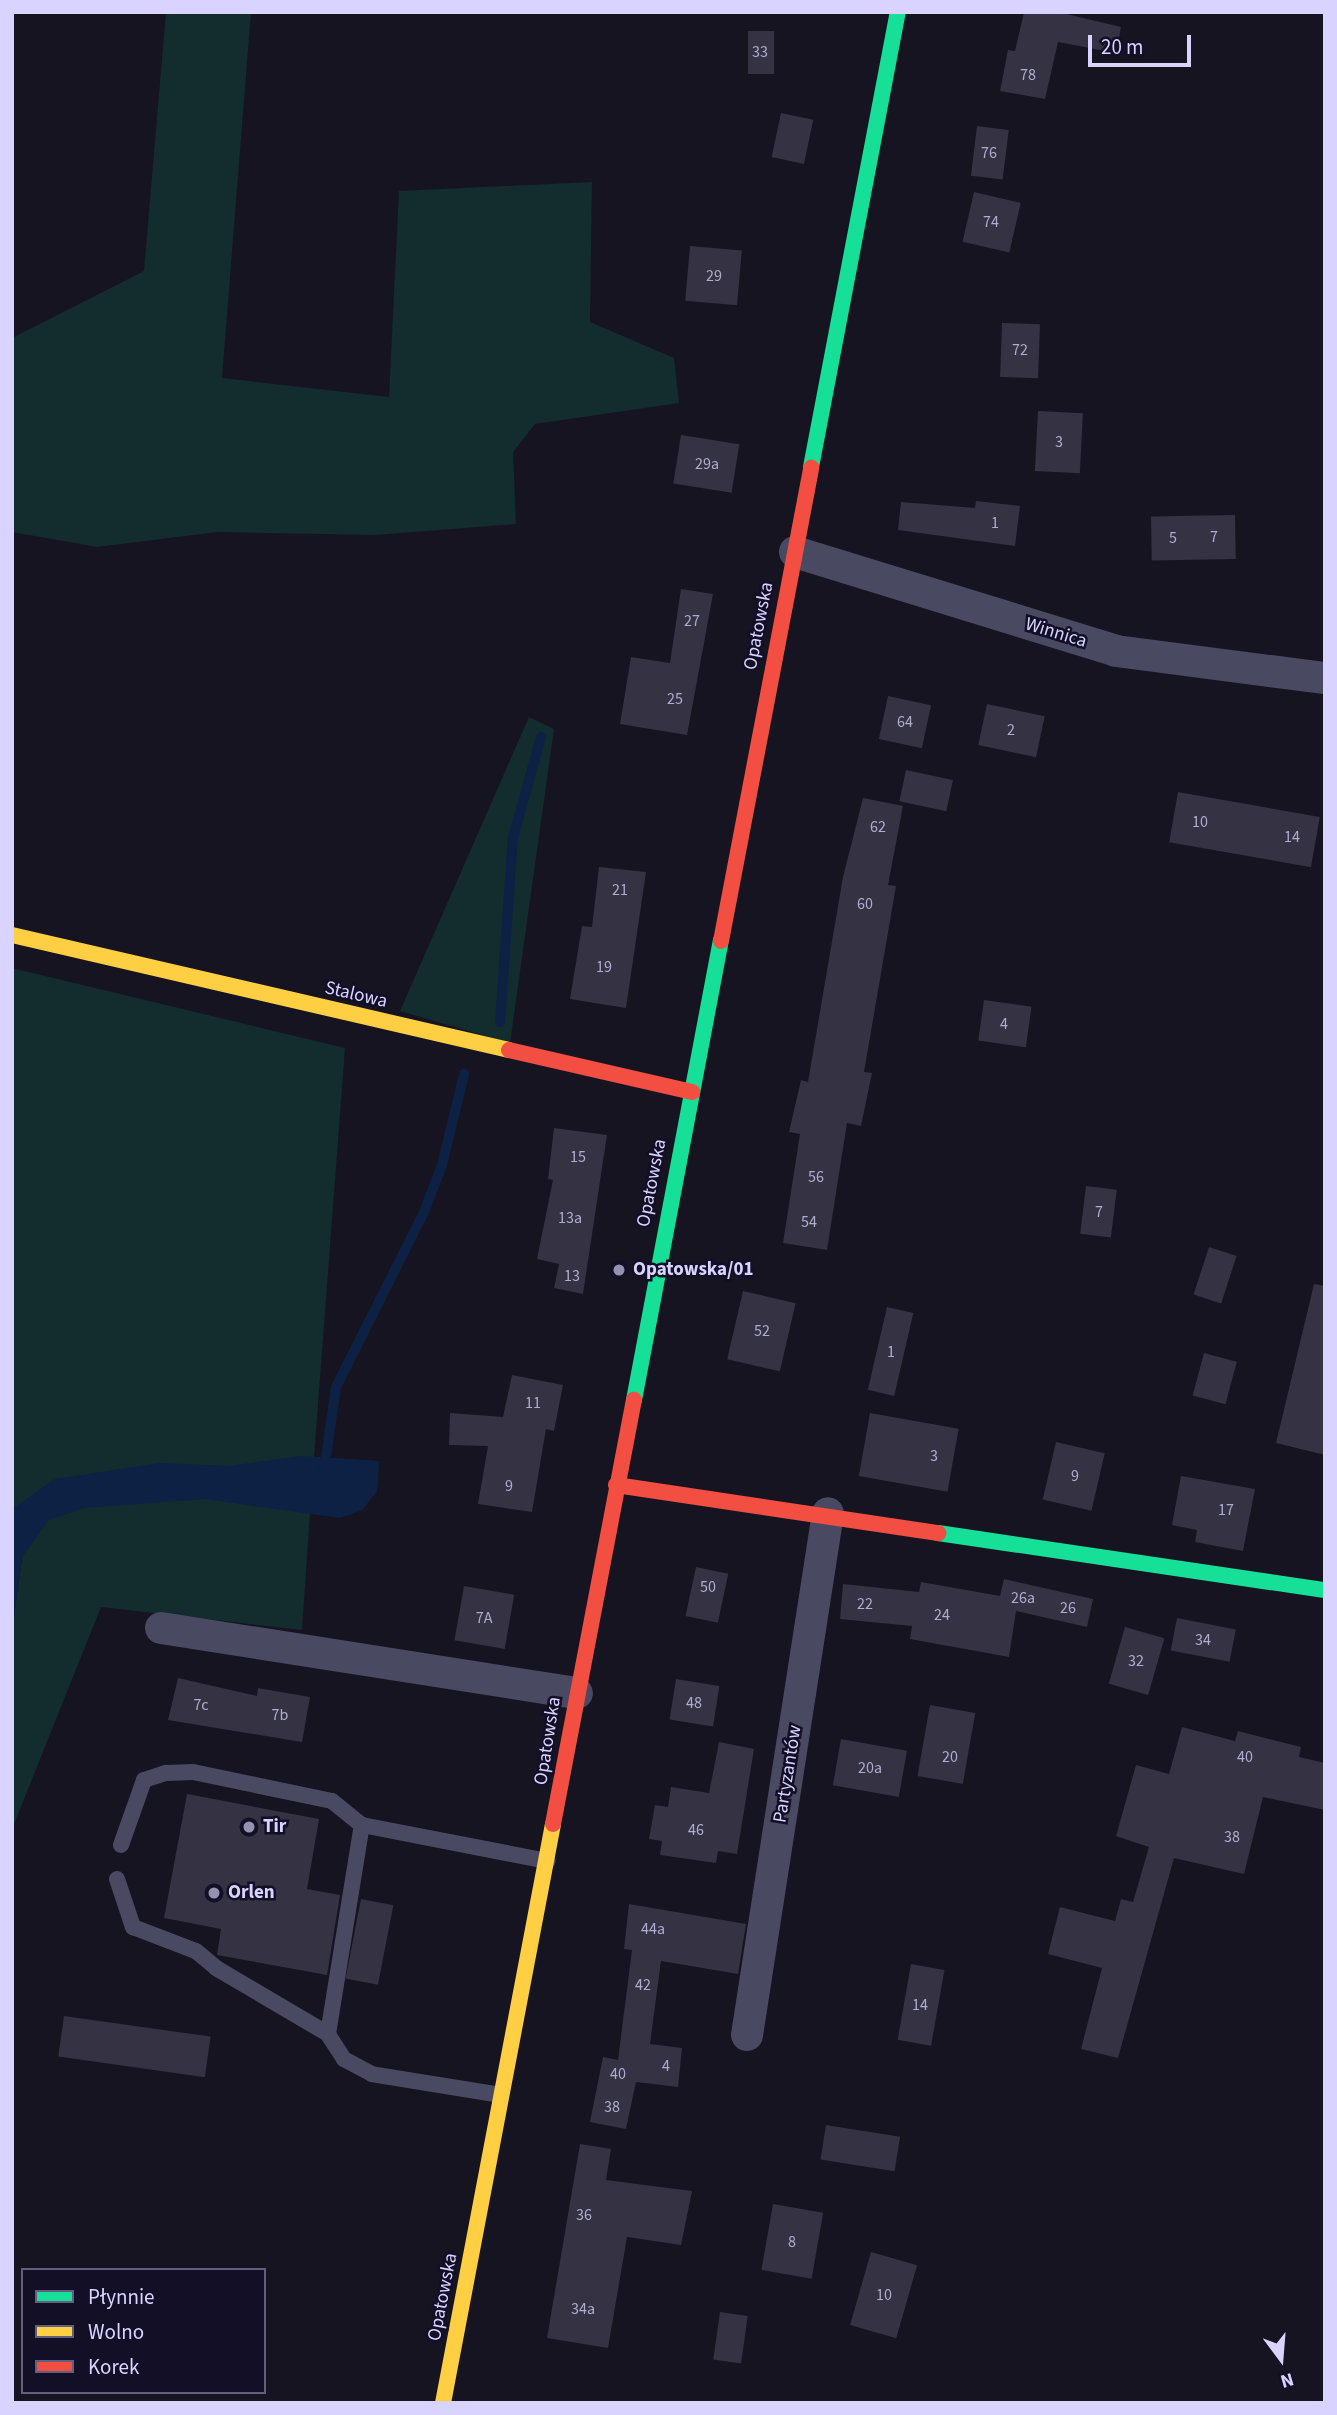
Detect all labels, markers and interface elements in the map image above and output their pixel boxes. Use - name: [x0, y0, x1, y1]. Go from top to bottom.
- scale bar: [1092, 21, 1195, 65]
- text: 20 m: [1101, 32, 1143, 62]
- house number: 33: [752, 42, 768, 62]
- house number: 78: [1020, 65, 1036, 85]
- house number: 76: [981, 143, 997, 163]
- house number: 74: [983, 212, 999, 232]
- house number: 29: [706, 266, 722, 286]
- house number: 72: [1012, 340, 1028, 360]
- house number: 3: [1055, 432, 1063, 452]
- house number: 29a: [695, 454, 719, 474]
- house number: 1: [991, 513, 999, 533]
- house number: 7: [1210, 527, 1218, 547]
- house number: 5: [1169, 528, 1177, 548]
- street label: Opatowska: [739, 580, 779, 672]
- house number: 27: [684, 611, 700, 631]
- street label: Winnica: [1022, 613, 1090, 653]
- house number: 25: [667, 689, 683, 709]
- house number: 64: [897, 712, 913, 732]
- house number: 2: [1007, 720, 1015, 740]
- house number: 10: [1192, 812, 1208, 832]
- house number: 62: [870, 817, 886, 837]
- house number: 14: [1284, 827, 1300, 847]
- house number: 21: [612, 880, 628, 900]
- house number: 60: [857, 894, 873, 914]
- house number: 19: [596, 957, 612, 977]
- street label: Stalowa: [323, 977, 389, 1013]
- house number: 4: [1000, 1014, 1008, 1034]
- street label: Opatowska: [632, 1137, 672, 1229]
- house number: 15: [570, 1147, 586, 1167]
- house number: 56: [808, 1167, 824, 1187]
- house number: 7: [1095, 1202, 1103, 1222]
- house number: 13a: [558, 1208, 582, 1228]
- house number: 54: [801, 1212, 817, 1232]
- place label: Opatowska/01: [633, 1259, 754, 1281]
- marker: Opatowska/01: [611, 1262, 627, 1278]
- house number: 13: [564, 1266, 580, 1286]
- house number: 52: [754, 1321, 770, 1341]
- house number: 1: [887, 1342, 895, 1362]
- house number: 11: [525, 1393, 541, 1413]
- house number: 3: [930, 1446, 938, 1466]
- house number: 9: [1071, 1466, 1079, 1486]
- house number: 9: [505, 1476, 513, 1496]
- house number: 17: [1218, 1500, 1234, 1520]
- house number: 50: [700, 1577, 716, 1597]
- house number: 26a: [1011, 1588, 1035, 1608]
- house number: 22: [857, 1594, 873, 1614]
- house number: 26: [1060, 1598, 1076, 1618]
- house number: 24: [934, 1605, 950, 1625]
- house number: 7A: [476, 1608, 492, 1628]
- house number: 34: [1195, 1630, 1211, 1650]
- house number: 32: [1128, 1651, 1144, 1671]
- house number: 48: [686, 1693, 702, 1713]
- house number: 7c: [193, 1695, 209, 1715]
- street label: Opatowska: [530, 1695, 566, 1787]
- house number: 7b: [272, 1705, 288, 1725]
- street label: Partyzantów: [769, 1724, 807, 1824]
- house number: 20: [942, 1747, 958, 1767]
- house number: 40: [1237, 1747, 1253, 1767]
- house number: 20a: [858, 1758, 882, 1778]
- place label: Tir: [263, 1816, 286, 1838]
- marker: Tir: [241, 1819, 257, 1835]
- house number: 46: [688, 1820, 704, 1840]
- house number: 38: [1224, 1827, 1240, 1847]
- place label: Orlen: [228, 1882, 275, 1904]
- marker: Orlen: [206, 1885, 222, 1901]
- house number: 44a: [641, 1919, 665, 1939]
- house number: 42: [635, 1975, 651, 1995]
- house number: 14: [912, 1995, 928, 2015]
- house number: 4: [662, 2056, 670, 2076]
- house number: 40: [610, 2064, 626, 2084]
- house number: 38: [604, 2097, 620, 2117]
- house number: 36: [576, 2205, 592, 2225]
- house number: 8: [788, 2232, 796, 2252]
- street label: Opatowska: [423, 2251, 463, 2343]
- legend: [21, 2268, 266, 2394]
- text: Płynnie: [88, 2282, 155, 2312]
- house number: 10: [876, 2285, 892, 2305]
- house number: 34a: [571, 2299, 595, 2319]
- text: Wolno: [88, 2317, 144, 2347]
- north arrow: [1246, 2324, 1316, 2394]
- text: Korek: [88, 2352, 139, 2382]
- text: N: [1277, 2365, 1297, 2394]

